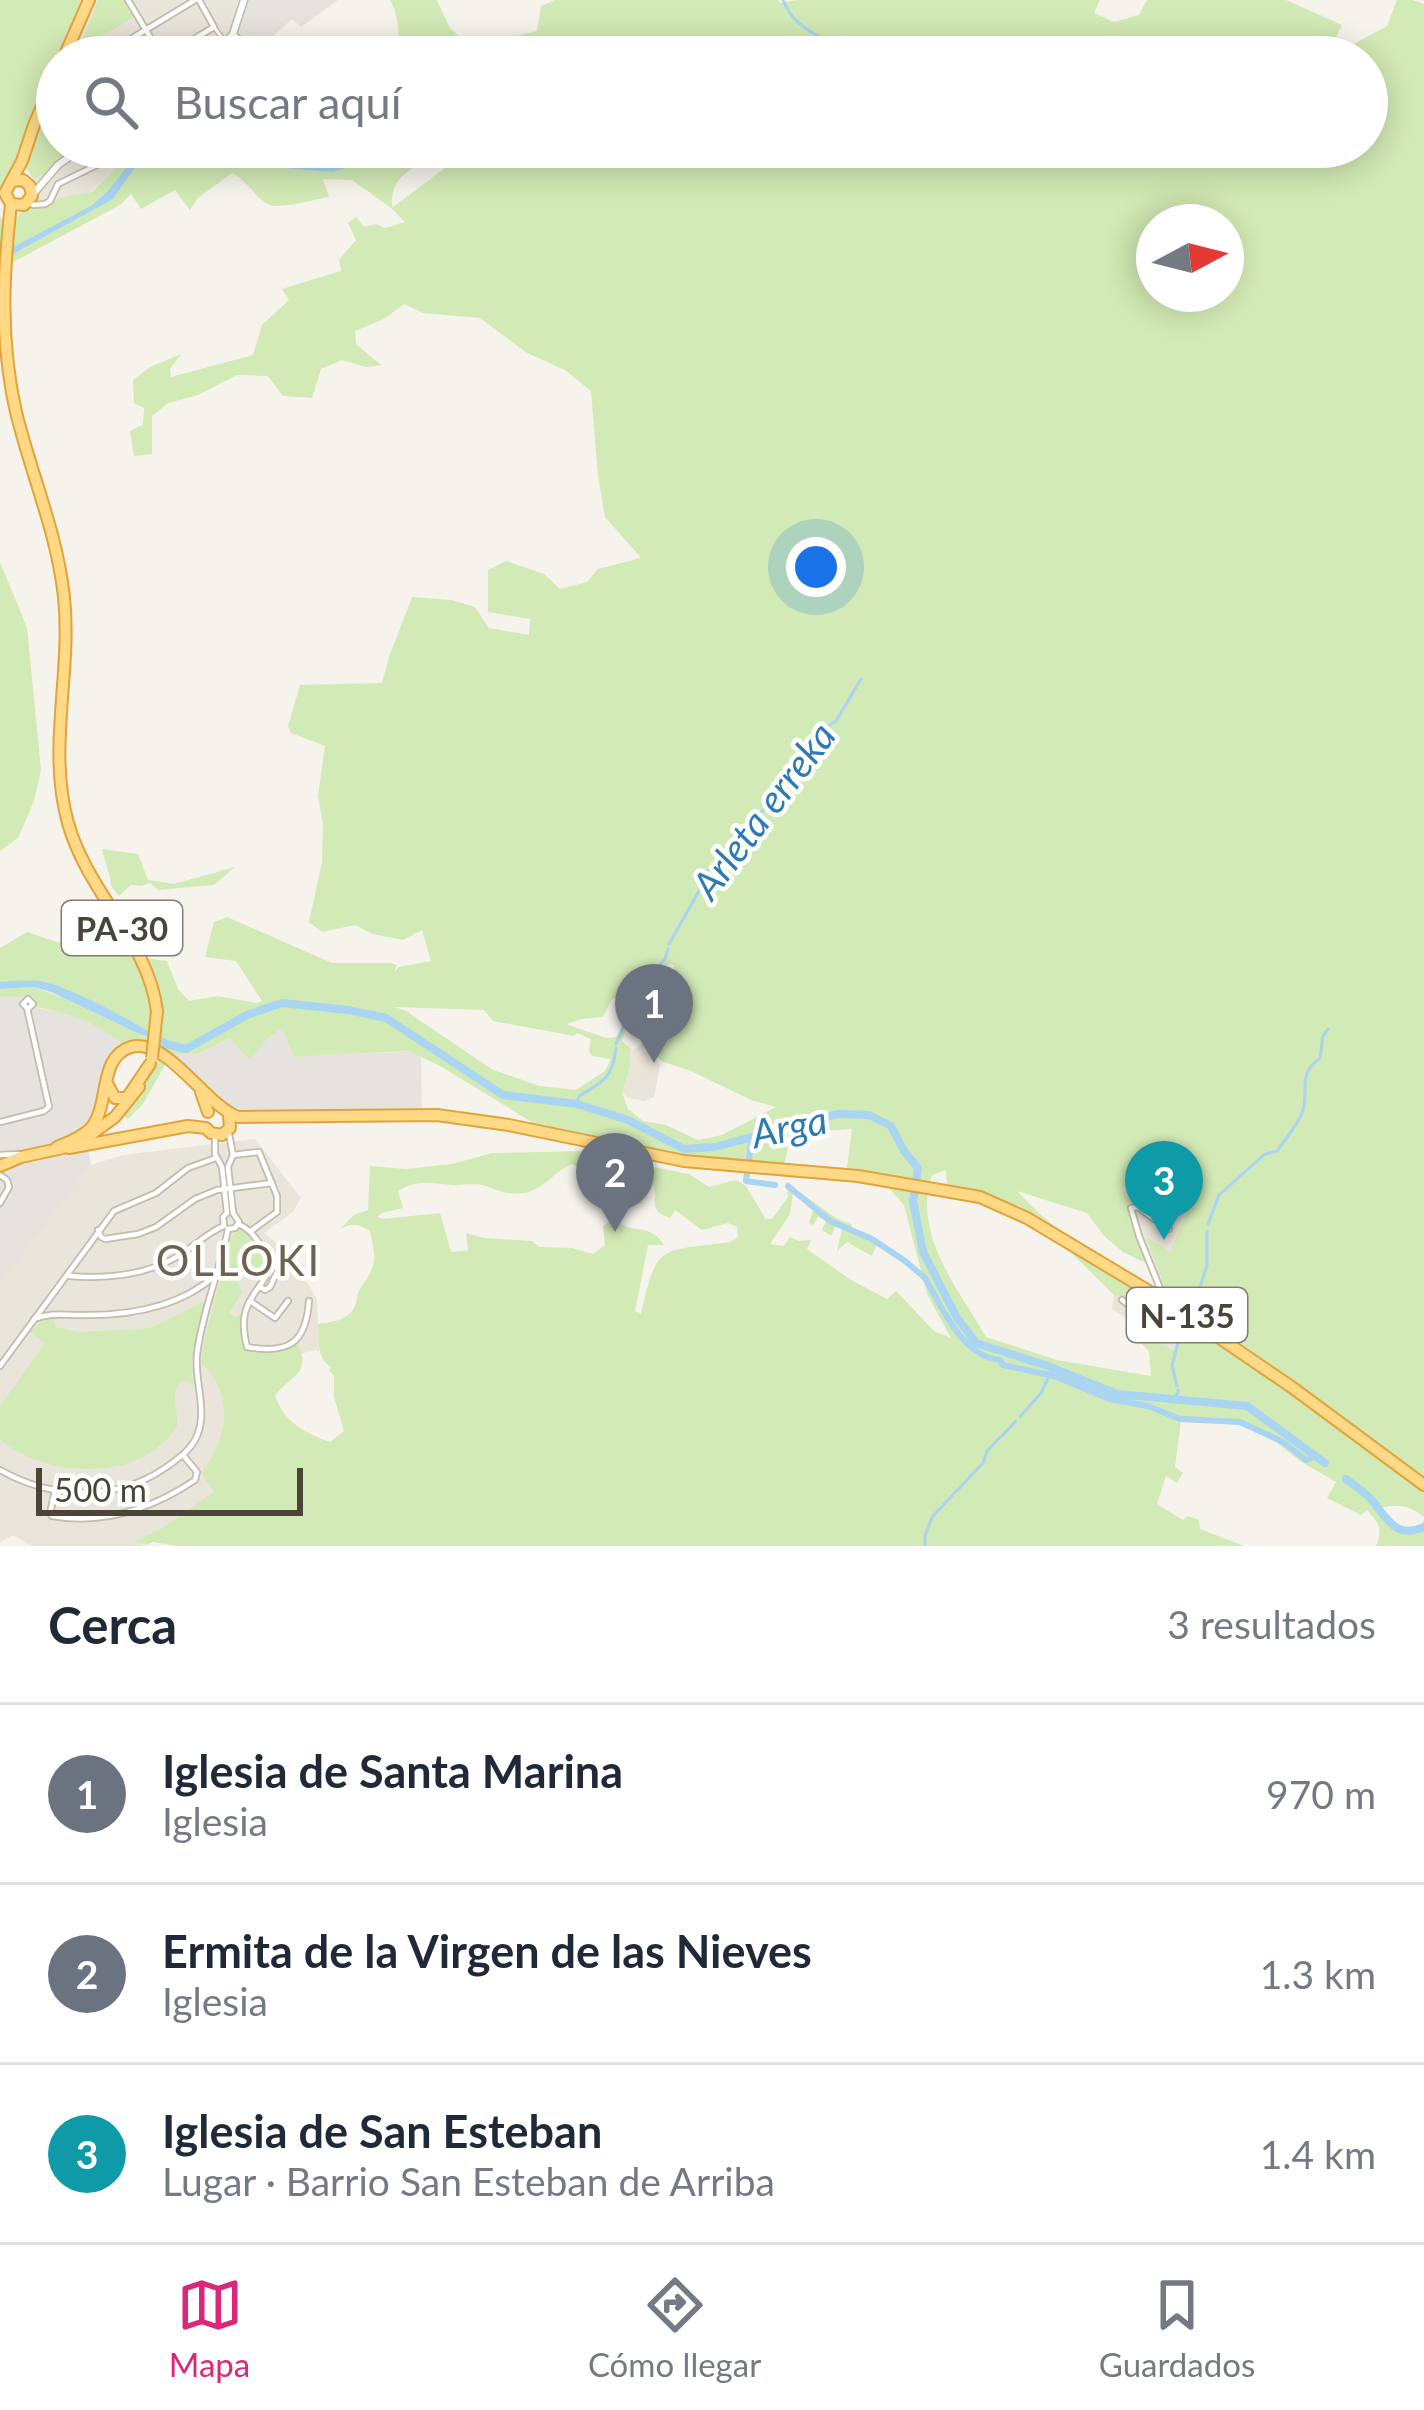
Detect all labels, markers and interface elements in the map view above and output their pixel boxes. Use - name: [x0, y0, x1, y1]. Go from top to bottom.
- search box: [36, 36, 1388, 168]
- icon: search: [78, 69, 144, 135]
- text: Buscar aquí: [174, 75, 401, 129]
- north arrow: [1136, 204, 1244, 312]
- your location: [786, 537, 846, 597]
- water label: Arleta erreka: [681, 713, 844, 909]
- road number: PA-30: [62, 901, 182, 955]
- pin: 1: [615, 964, 693, 1063]
- water label: Arga: [745, 1096, 831, 1157]
- pin: 2: [576, 1133, 654, 1232]
- pin: 3: [1125, 1141, 1203, 1240]
- district label: OLLOKI: [156, 1235, 322, 1285]
- road number: N-135: [1127, 1288, 1247, 1342]
- scale bar: [36, 1462, 303, 1515]
- text: 500 m: [54, 1469, 147, 1509]
- text: Cerca: [48, 1594, 177, 1655]
- text: 3 resultados: [1167, 1601, 1376, 1647]
- text: Iglesia de Santa Marina: [162, 1744, 623, 1798]
- text: 1: [76, 1771, 98, 1817]
- text: 970 m: [1266, 1771, 1376, 1817]
- text: Iglesia: [162, 1798, 268, 1844]
- text: Ermita de la Virgen de las Nieves: [162, 1924, 812, 1978]
- text: 2: [76, 1951, 98, 1997]
- text: 1.3 km: [1260, 1951, 1376, 1997]
- text: Iglesia: [162, 1978, 268, 2024]
- text: Iglesia de San Esteban: [162, 2104, 602, 2158]
- text: 3: [76, 2131, 98, 2177]
- text: 1.4 km: [1260, 2131, 1376, 2177]
- text: Lugar · Barrio San Esteban de Arriba: [162, 2158, 775, 2204]
- tab: Mapa: [169, 2272, 250, 2384]
- tab: Cómo llegar: [588, 2272, 761, 2384]
- tab: Guardados: [1099, 2272, 1255, 2384]

